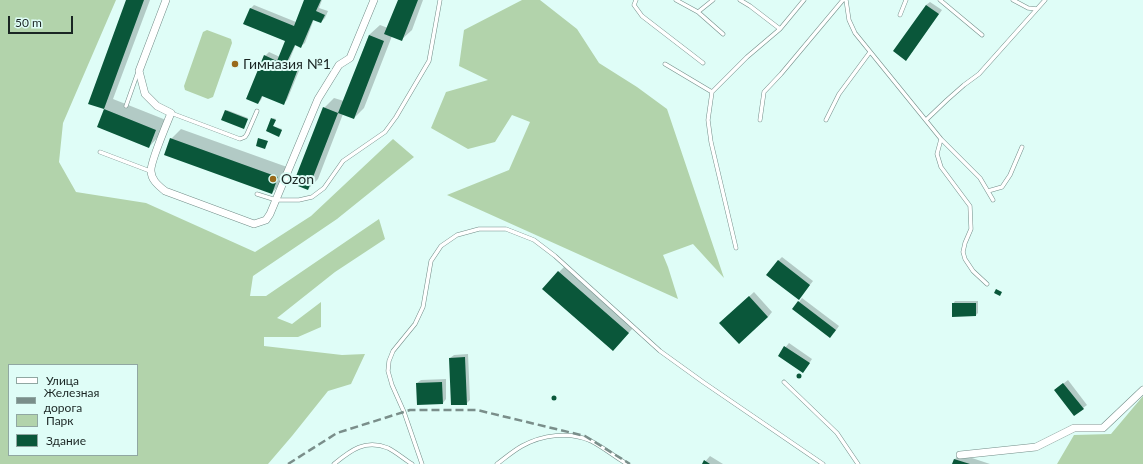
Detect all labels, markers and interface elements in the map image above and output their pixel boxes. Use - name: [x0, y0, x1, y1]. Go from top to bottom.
- scale bar: [10, 8, 75, 34]
- text: 50 m: [15, 15, 42, 30]
- place label: Гимназия №1: [243, 56, 331, 72]
- marker: Гимназия №1: [230, 59, 240, 69]
- place label: Ozon: [281, 171, 314, 187]
- marker: Ozon: [268, 174, 278, 184]
- legend: [8, 364, 138, 456]
- text: Улица: [46, 373, 79, 388]
- text: Железная дорога: [44, 385, 99, 415]
- text: Парк: [46, 413, 74, 428]
- text: Здание: [46, 433, 86, 448]

